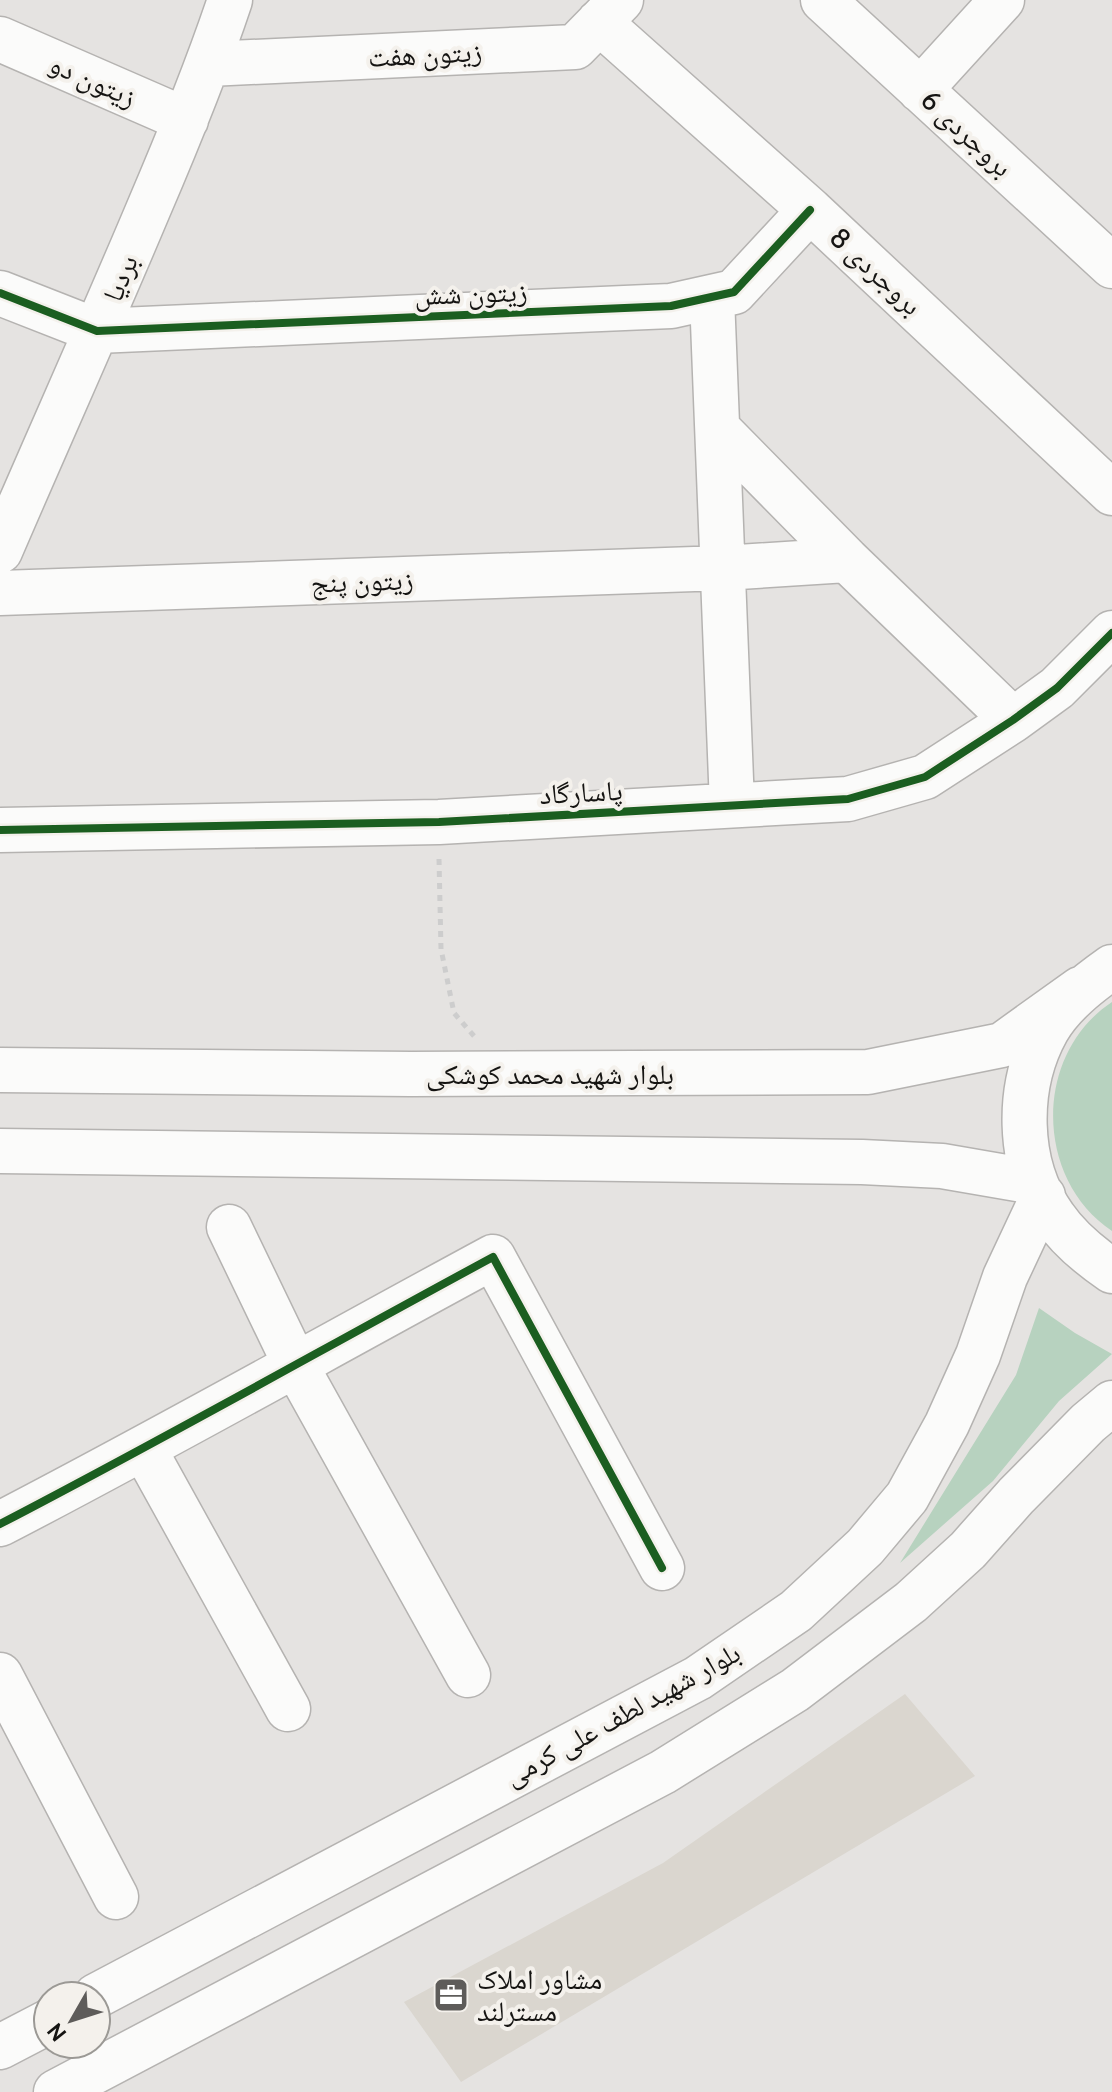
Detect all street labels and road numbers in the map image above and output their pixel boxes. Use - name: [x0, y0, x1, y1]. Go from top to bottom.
- street label: زیتون هفت: [367, 34, 483, 74]
- street label: زیتون دو: [45, 46, 141, 114]
- street label: بروجردی 6: [914, 82, 1020, 184]
- street label: بروجردی 8: [823, 220, 929, 322]
- street label: بردیا: [95, 250, 145, 306]
- street label: زیتون شش: [414, 274, 528, 313]
- street label: زیتون پنج: [310, 562, 414, 601]
- street label: پاسارگاد: [539, 773, 624, 811]
- street label: بلوار شهید محمد کوشکی: [426, 1057, 674, 1092]
- street label: بلوار شهید لطف علی کرمی: [498, 1635, 746, 1794]

